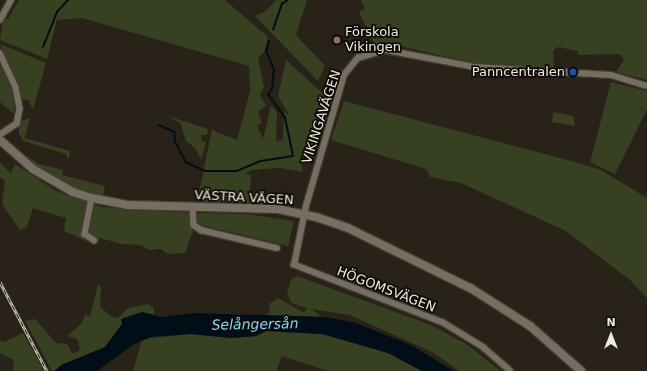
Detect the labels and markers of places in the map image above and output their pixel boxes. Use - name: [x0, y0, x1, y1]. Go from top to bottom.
- place label: Förskola Vikingen: [345, 25, 401, 56]
- marker: Förskola Vikingen: [332, 35, 342, 45]
- place label: Panncentralen: [472, 64, 565, 80]
- marker: Panncentralen: [568, 67, 578, 77]

